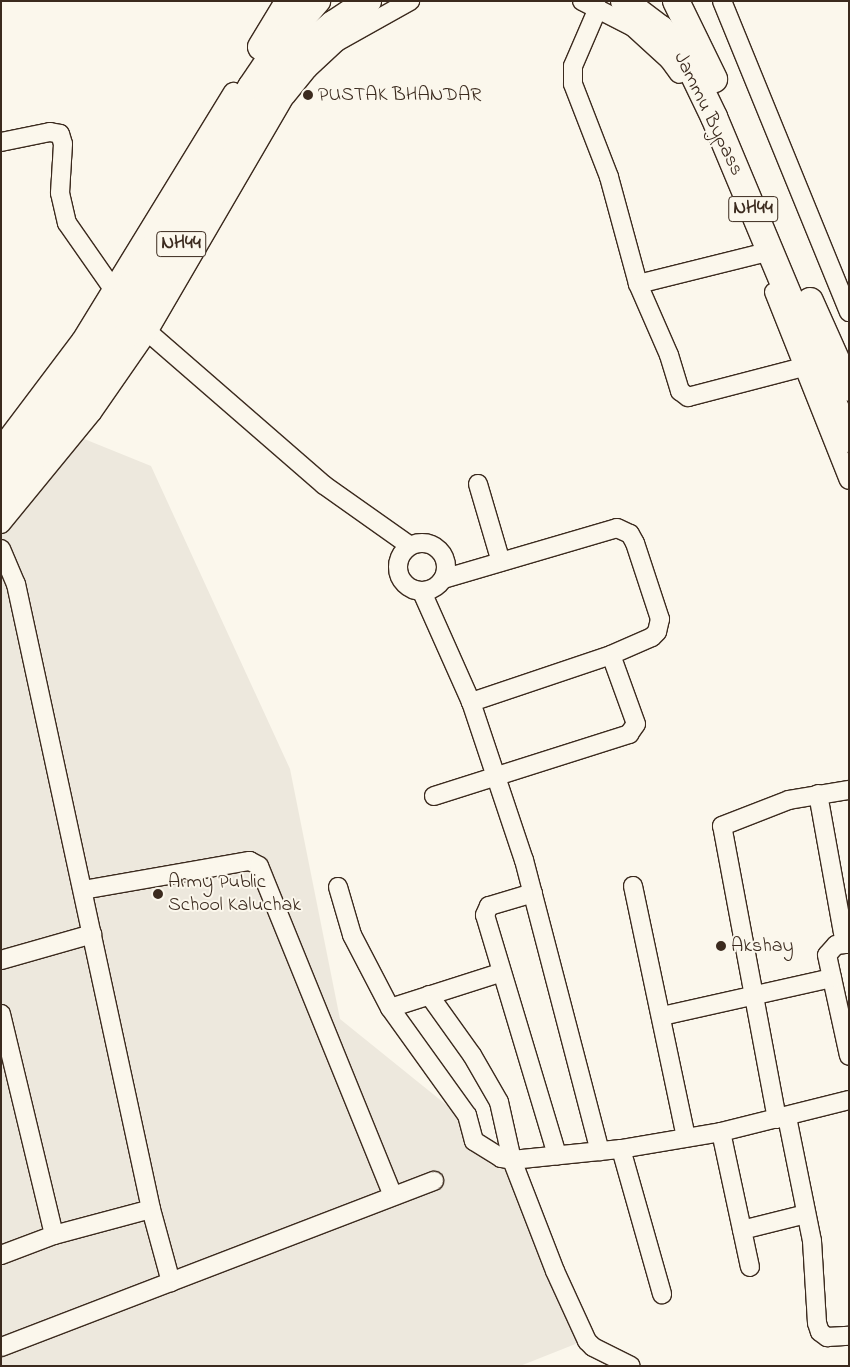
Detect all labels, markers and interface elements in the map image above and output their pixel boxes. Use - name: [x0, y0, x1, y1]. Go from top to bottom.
- street label: Jammu Bypass: [668, 48, 748, 180]
- place label: PUSTAK BHANDAR: [318, 83, 481, 107]
- marker: PUSTAK BHANDAR: [302, 89, 314, 101]
- road number: NH44: [728, 192, 778, 225]
- road number: NH44: [156, 228, 206, 260]
- place label: Army Public School Kaluchak: [168, 870, 301, 917]
- marker: Army Public School Kaluchak: [152, 888, 164, 900]
- place label: Akshay: [731, 934, 794, 958]
- marker: Akshay: [715, 940, 727, 952]

